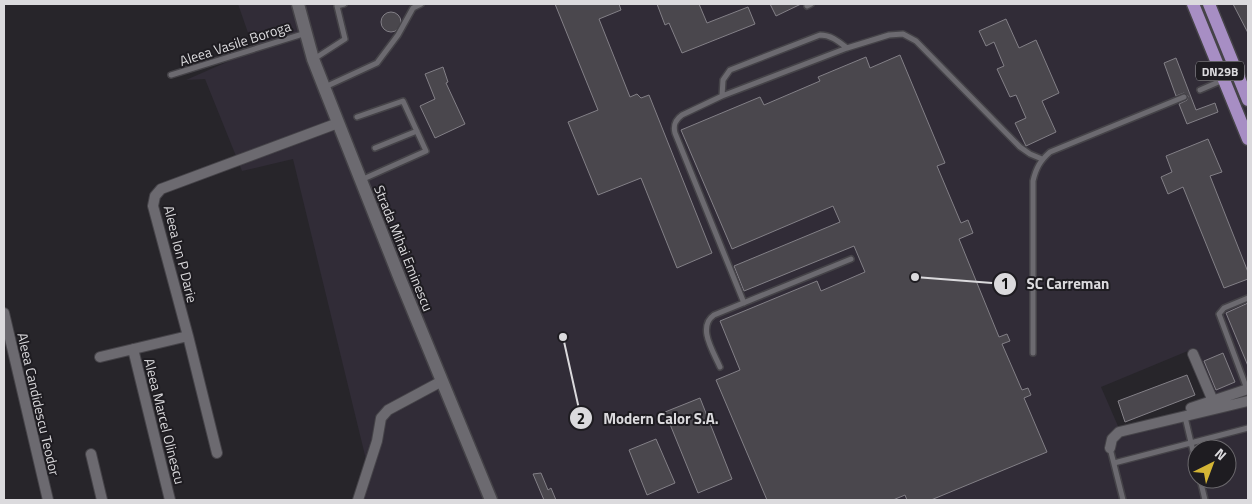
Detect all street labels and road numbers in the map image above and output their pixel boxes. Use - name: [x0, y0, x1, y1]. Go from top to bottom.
- street label: Aleea Vasile Boroga: [177, 15, 293, 71]
- road number: DN29B: [1196, 61, 1244, 80]
- street label: Strada Mihai Eminescu: [369, 182, 439, 314]
- street label: Aleea Ion P Darie: [159, 203, 203, 305]
- street label: Aleea Candidescu Teodor: [12, 330, 66, 478]
- street label: Aleea Marcel Olinescu: [139, 356, 191, 486]

